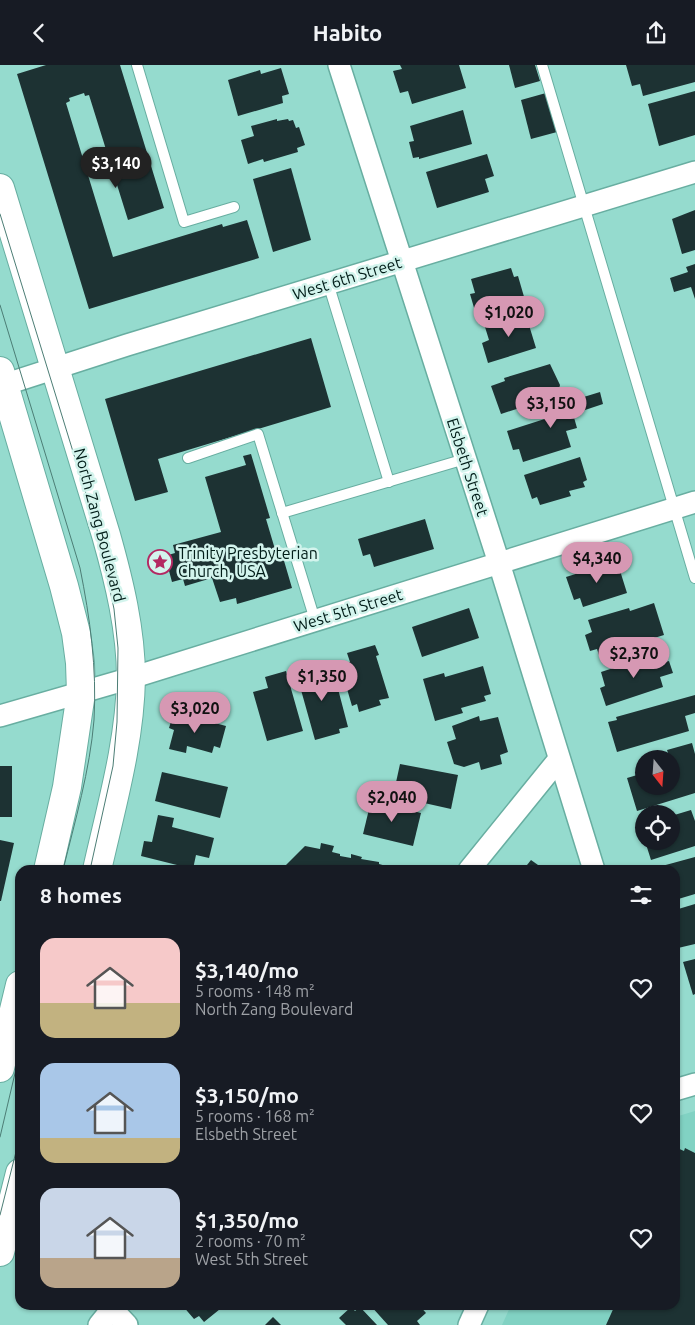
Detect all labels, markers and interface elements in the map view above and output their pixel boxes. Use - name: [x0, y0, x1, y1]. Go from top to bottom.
- icon: back: [25, 19, 53, 47]
- icon: share: [642, 19, 670, 47]
- text: Habito: [313, 20, 382, 45]
- pin: $3,140: [75, 147, 157, 189]
- text: $3,140: [91, 154, 141, 172]
- street label: West 6th Street: [290, 253, 404, 303]
- pin: $1,020: [468, 295, 550, 338]
- text: $1,020: [484, 303, 534, 321]
- pin: $3,150: [510, 387, 592, 429]
- text: $3,150: [526, 394, 576, 412]
- street label: Elsbeth Street: [444, 416, 493, 519]
- street label: North Zang Boulevard: [71, 446, 129, 604]
- pin: $4,340: [556, 541, 638, 584]
- place label: Trinity Presbyterian Church, USA: [178, 544, 318, 580]
- place icon: Trinity Presbyterian Church, USA: [147, 549, 173, 575]
- text: $4,340: [572, 549, 622, 567]
- street label: West 5th Street: [291, 585, 405, 635]
- pin: $2,370: [593, 637, 675, 679]
- text: $2,370: [609, 644, 659, 662]
- pin: $1,350: [281, 659, 363, 702]
- text: $1,350: [297, 667, 347, 685]
- pin: $3,020: [154, 691, 236, 734]
- text: $3,020: [170, 699, 220, 717]
- north arrow: [635, 750, 680, 795]
- map controls: [635, 750, 680, 850]
- pin: $2,040: [351, 781, 433, 823]
- text: $2,040: [367, 788, 417, 806]
- button: locate: [635, 805, 680, 850]
- icon: filters: [627, 881, 655, 909]
- text: 8 homes: [40, 883, 122, 907]
- icon: home: [80, 958, 140, 1018]
- text: $3,140/mo: [195, 958, 299, 982]
- icon: heart: [627, 974, 655, 1002]
- text: 5 rooms · 148 m²: [195, 982, 315, 1000]
- text: North Zang Boulevard: [195, 1000, 353, 1018]
- icon: home: [80, 1083, 140, 1143]
- text: $3,150/mo: [195, 1083, 299, 1107]
- icon: heart: [627, 1099, 655, 1127]
- text: 5 rooms · 168 m²: [195, 1107, 315, 1125]
- text: Elsbeth Street: [195, 1125, 297, 1143]
- icon: home: [80, 1208, 140, 1268]
- text: $1,350/mo: [195, 1208, 299, 1232]
- icon: heart: [627, 1224, 655, 1252]
- text: 2 rooms · 70 m²: [195, 1232, 306, 1250]
- text: West 5th Street: [195, 1250, 308, 1268]

